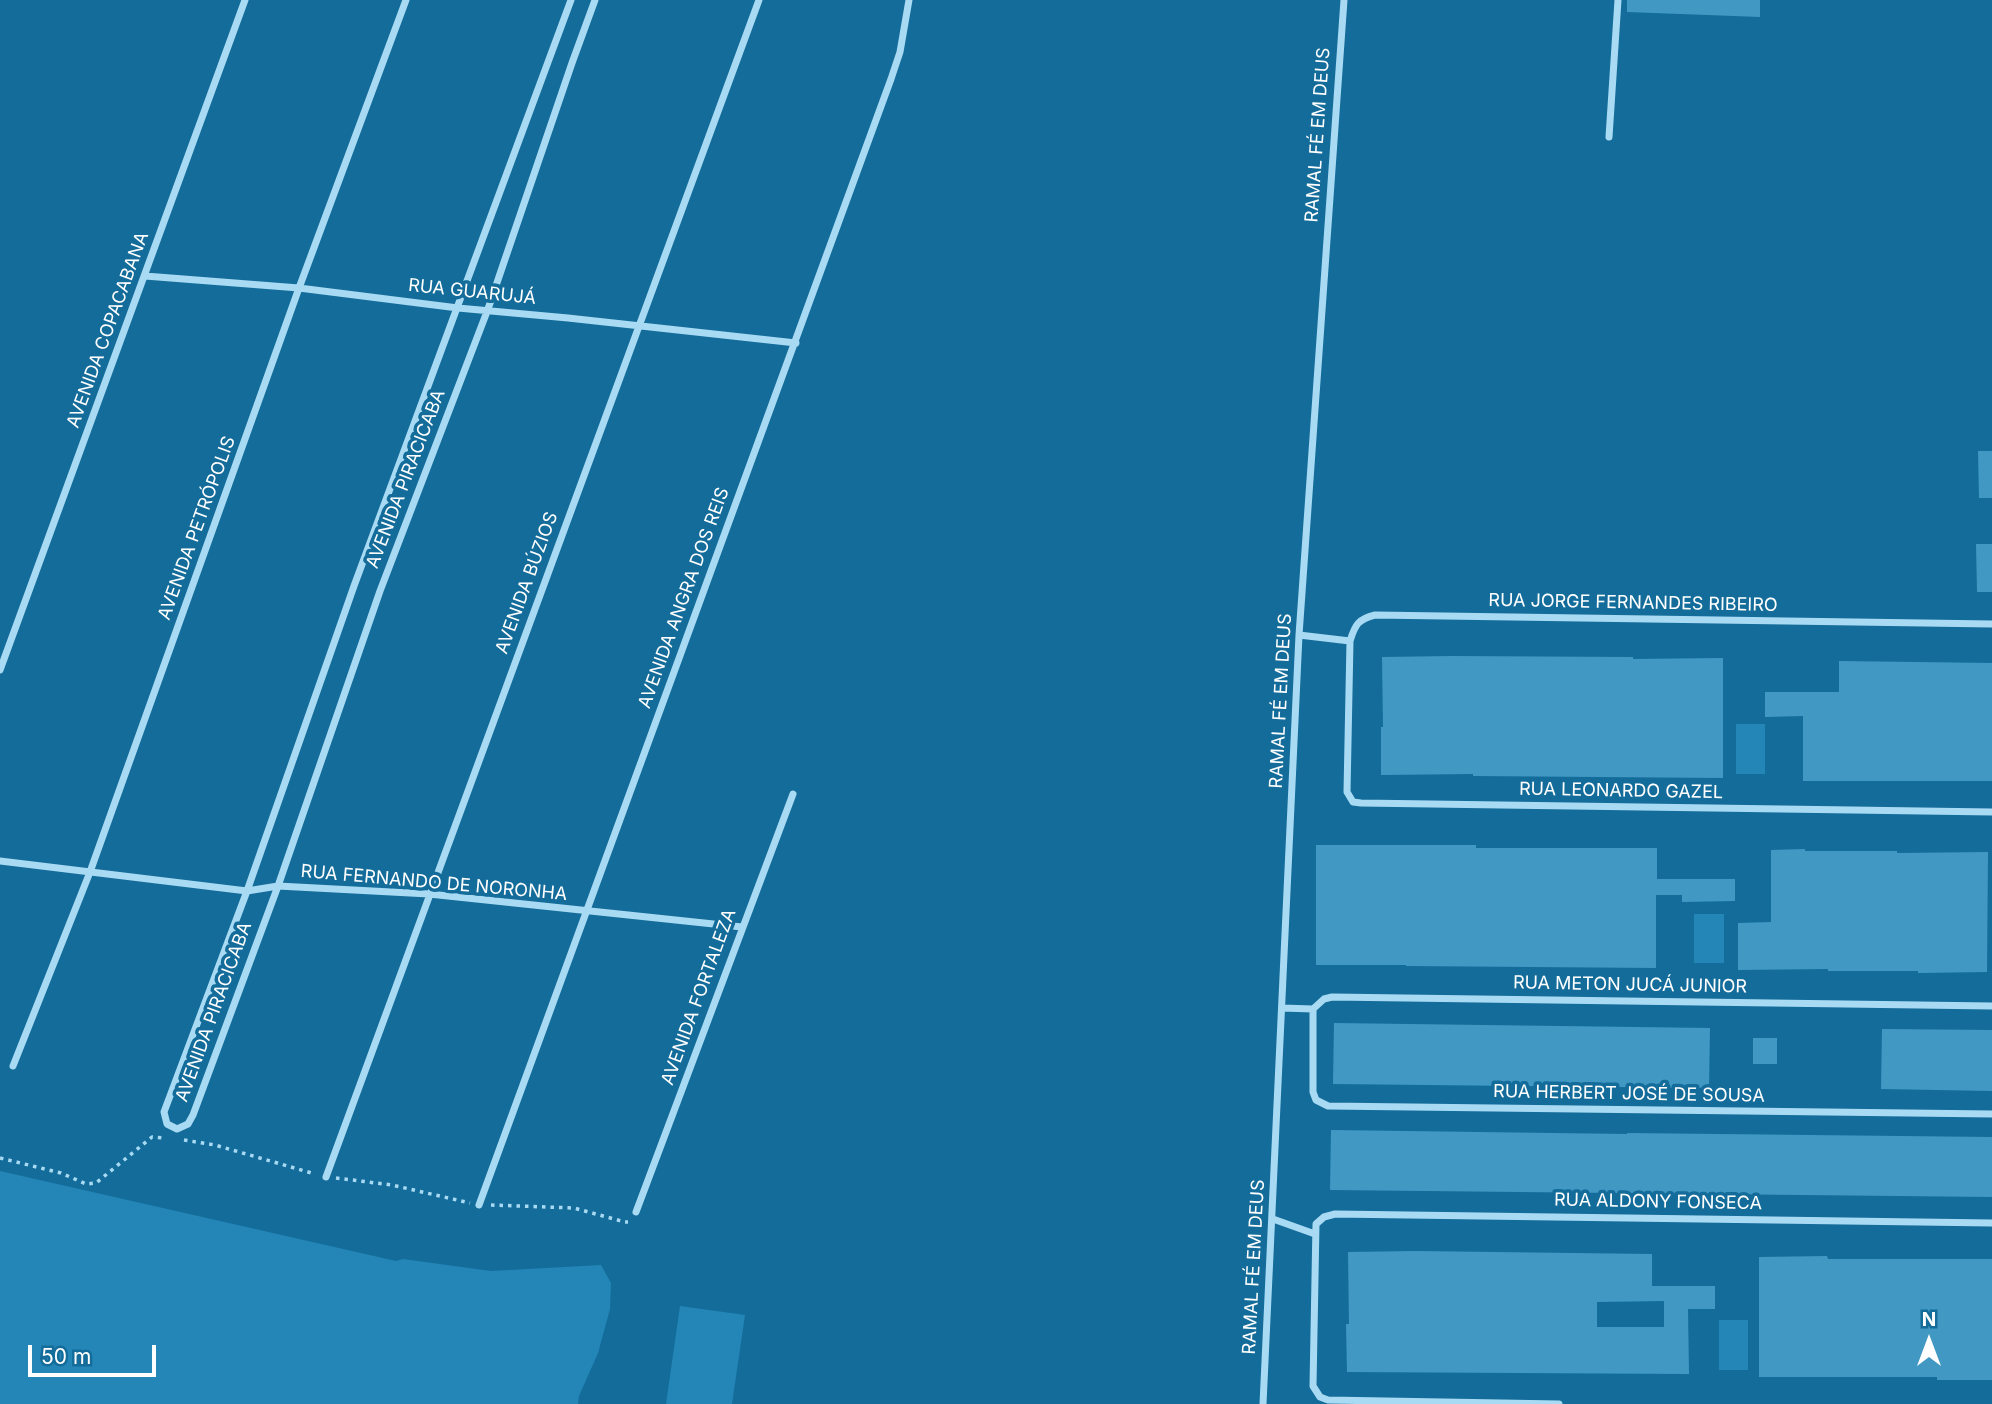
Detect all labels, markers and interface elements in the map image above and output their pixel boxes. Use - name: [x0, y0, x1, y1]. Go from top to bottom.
- street label: RAMAL FÉ EM DEUS: [1301, 47, 1335, 223]
- street label: AVENIDA COPACABANA: [62, 229, 154, 431]
- street label: RUA GUARUJÁ: [407, 275, 537, 309]
- street label: AVENIDA PIRACICABA: [362, 387, 450, 571]
- street label: AVENIDA PETRÓPOLIS: [154, 433, 240, 623]
- street label: AVENIDA ANGRA DOS REIS: [634, 485, 734, 711]
- street label: AVENIDA BÚZIOS: [491, 509, 563, 657]
- street label: RUA JORGE FERNANDES RIBEIRO: [1488, 590, 1778, 616]
- street label: RAMAL FÉ EM DEUS: [1266, 613, 1296, 789]
- street label: RUA LEONARDO GAZEL: [1519, 778, 1723, 804]
- street label: RUA FERNANDO DE NORONHA: [300, 861, 568, 905]
- street label: AVENIDA FORTALEZA: [657, 906, 741, 1088]
- street label: AVENIDA PIRACICABA: [171, 919, 257, 1105]
- street label: RUA METON JUCÁ JUNIOR: [1513, 972, 1747, 998]
- street label: RUA HERBERT JOSÉ DE SOUSA: [1493, 1081, 1765, 1107]
- street label: RAMAL FÉ EM DEUS: [1239, 1179, 1269, 1355]
- street label: RUA ALDONY FONSECA: [1554, 1189, 1762, 1215]
- north arrow: [1894, 1306, 1964, 1376]
- text: N: [1922, 1308, 1936, 1331]
- scale bar: [32, 1330, 159, 1374]
- text: 50 m: [41, 1344, 91, 1369]

